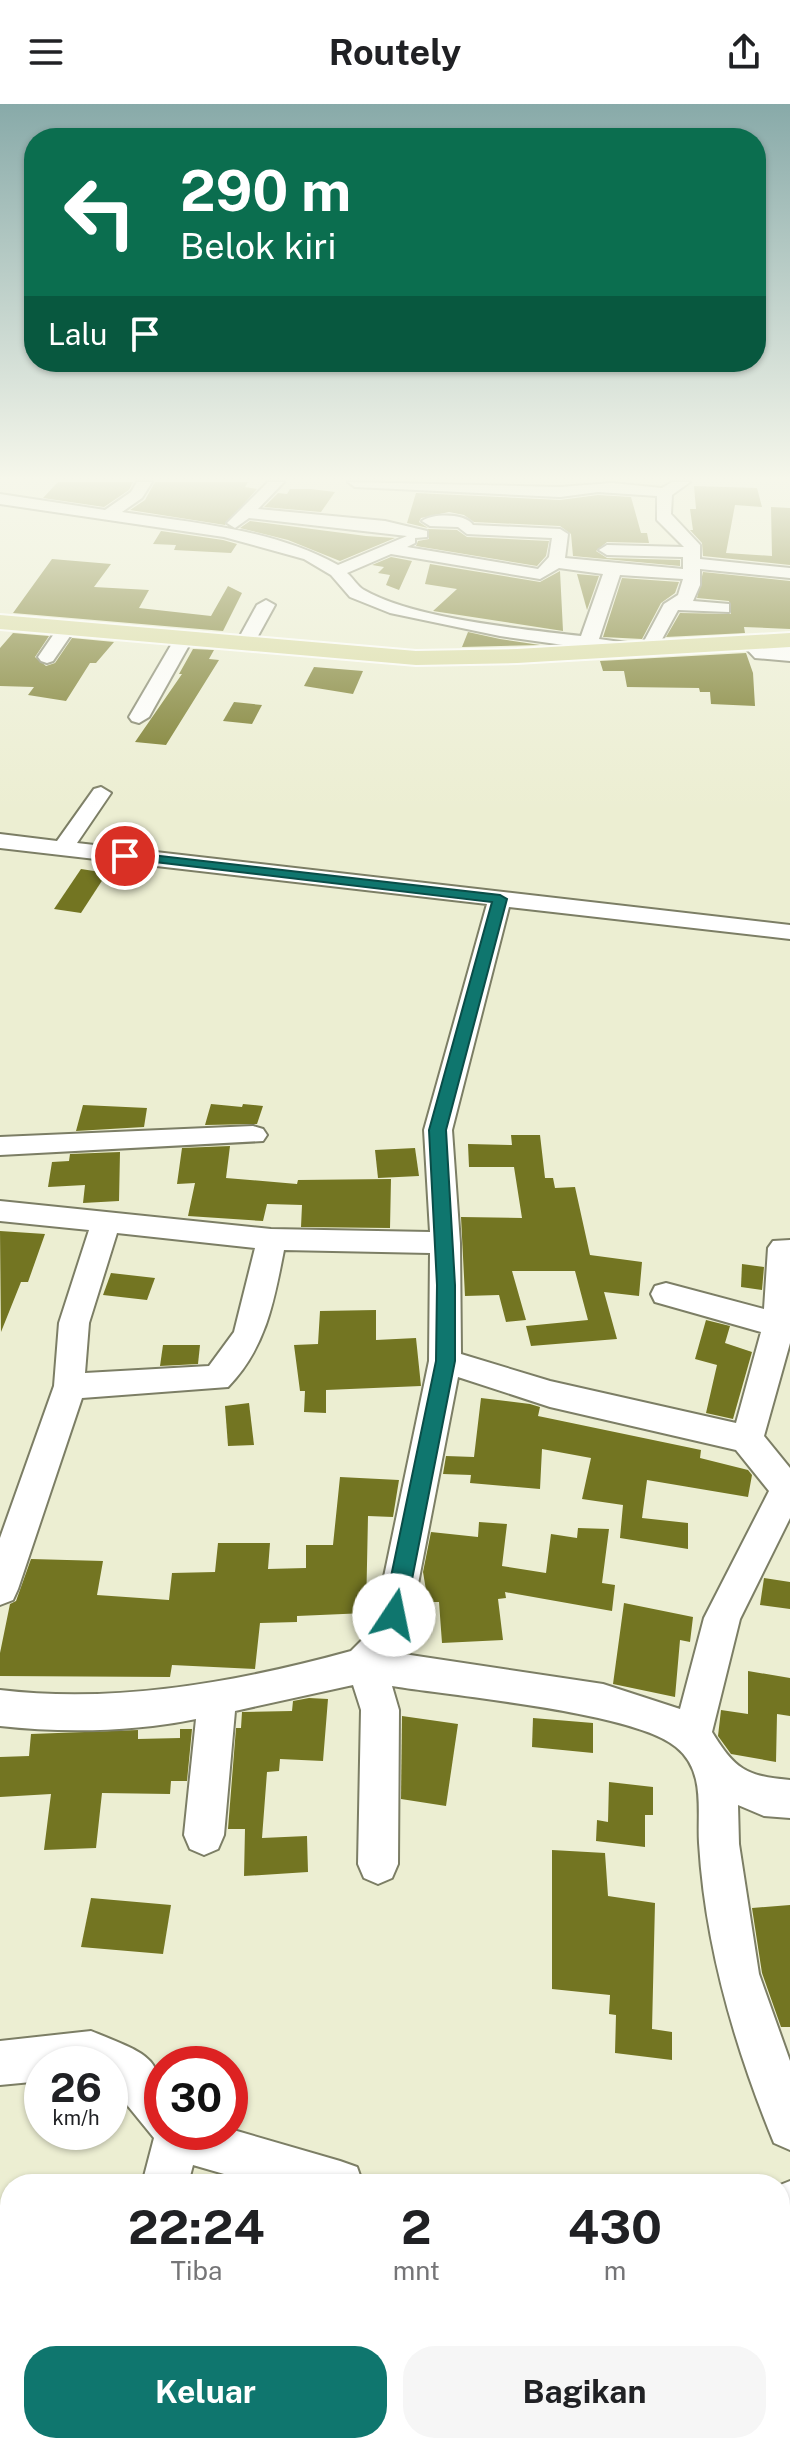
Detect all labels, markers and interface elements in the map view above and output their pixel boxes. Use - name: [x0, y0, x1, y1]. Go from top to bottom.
- icon: menu: [24, 30, 68, 74]
- icon: share: [722, 30, 766, 74]
- text: Routely: [329, 31, 461, 73]
- text: 290 m: [180, 158, 351, 224]
- icon: left: [48, 160, 152, 264]
- text: Belok kiri: [180, 225, 336, 267]
- icon: arrive: [123, 312, 167, 356]
- text: Lalu: [48, 316, 107, 352]
- pin: [91, 822, 159, 890]
- icon: arrive: [103, 834, 147, 878]
- position arrow: [352, 1573, 436, 1657]
- speed limit sign: 30: [144, 2046, 248, 2150]
- text: 26: [50, 2064, 102, 2111]
- text: km/h: [52, 2106, 100, 2130]
- text: 22:24: [128, 2198, 265, 2255]
- text: 2: [401, 2198, 432, 2255]
- text: 430: [568, 2198, 662, 2255]
- text: Tiba: [171, 2255, 222, 2286]
- text: mnt: [393, 2255, 440, 2286]
- text: m: [604, 2255, 626, 2286]
- button: Keluar: [24, 2346, 387, 2438]
- button: Bagikan: [403, 2346, 766, 2438]

